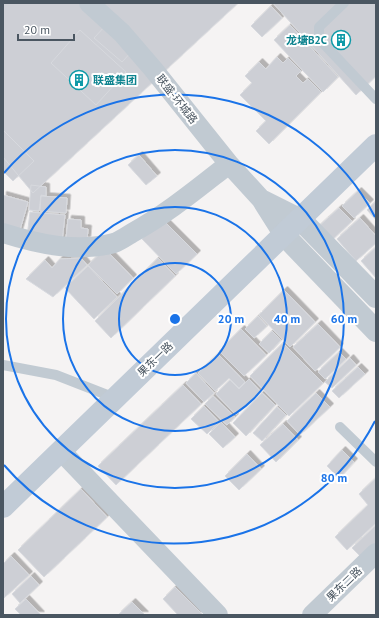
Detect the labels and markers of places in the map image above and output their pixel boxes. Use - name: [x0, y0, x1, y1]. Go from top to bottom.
- building icon: 龙塘B2C: [330, 29, 352, 51]
- place label: 龙塘B2C: [286, 33, 327, 47]
- building icon: 联盛集团: [68, 69, 90, 91]
- place label: 联盛集团: [93, 73, 137, 87]
- centre of rings: [168, 312, 182, 326]

